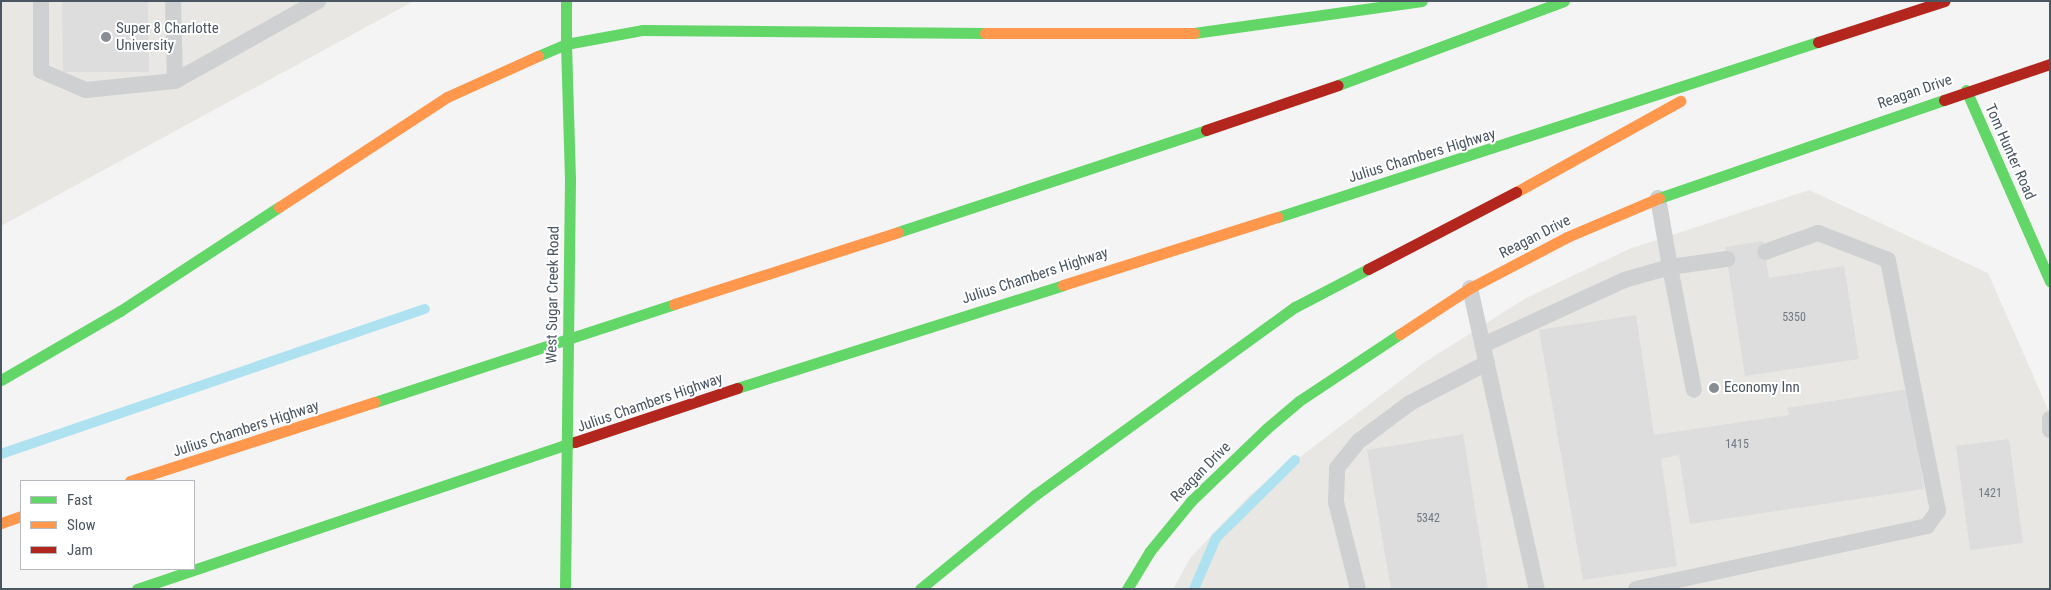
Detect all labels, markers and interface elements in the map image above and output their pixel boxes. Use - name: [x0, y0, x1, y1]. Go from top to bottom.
- place label: Super 8 Charlotte University: [116, 19, 219, 54]
- marker: Super 8 Charlotte University: [100, 31, 112, 43]
- street label: Reagan Drive: [1875, 71, 1955, 113]
- street label: Tom Hunter Road: [1981, 101, 2039, 203]
- street label: Julius Chambers Highway: [1346, 125, 1498, 187]
- street label: Reagan Drive: [1496, 211, 1574, 263]
- street label: West Sugar Creek Road: [543, 226, 563, 364]
- street label: Julius Chambers Highway: [960, 244, 1110, 308]
- house number: 5350: [1782, 311, 1806, 325]
- street label: Julius Chambers Highway: [575, 370, 725, 436]
- place label: Economy Inn: [1724, 379, 1800, 397]
- marker: Economy Inn: [1708, 382, 1720, 394]
- street label: Julius Chambers Highway: [171, 397, 321, 461]
- street label: Reagan Drive: [1167, 438, 1235, 506]
- house number: 1415: [1725, 438, 1749, 452]
- legend: [20, 480, 195, 570]
- house number: 1421: [1978, 487, 2002, 501]
- text: Fast: [67, 491, 92, 509]
- house number: 5342: [1416, 512, 1440, 526]
- text: Slow: [67, 516, 96, 534]
- text: Jam: [67, 541, 93, 559]

